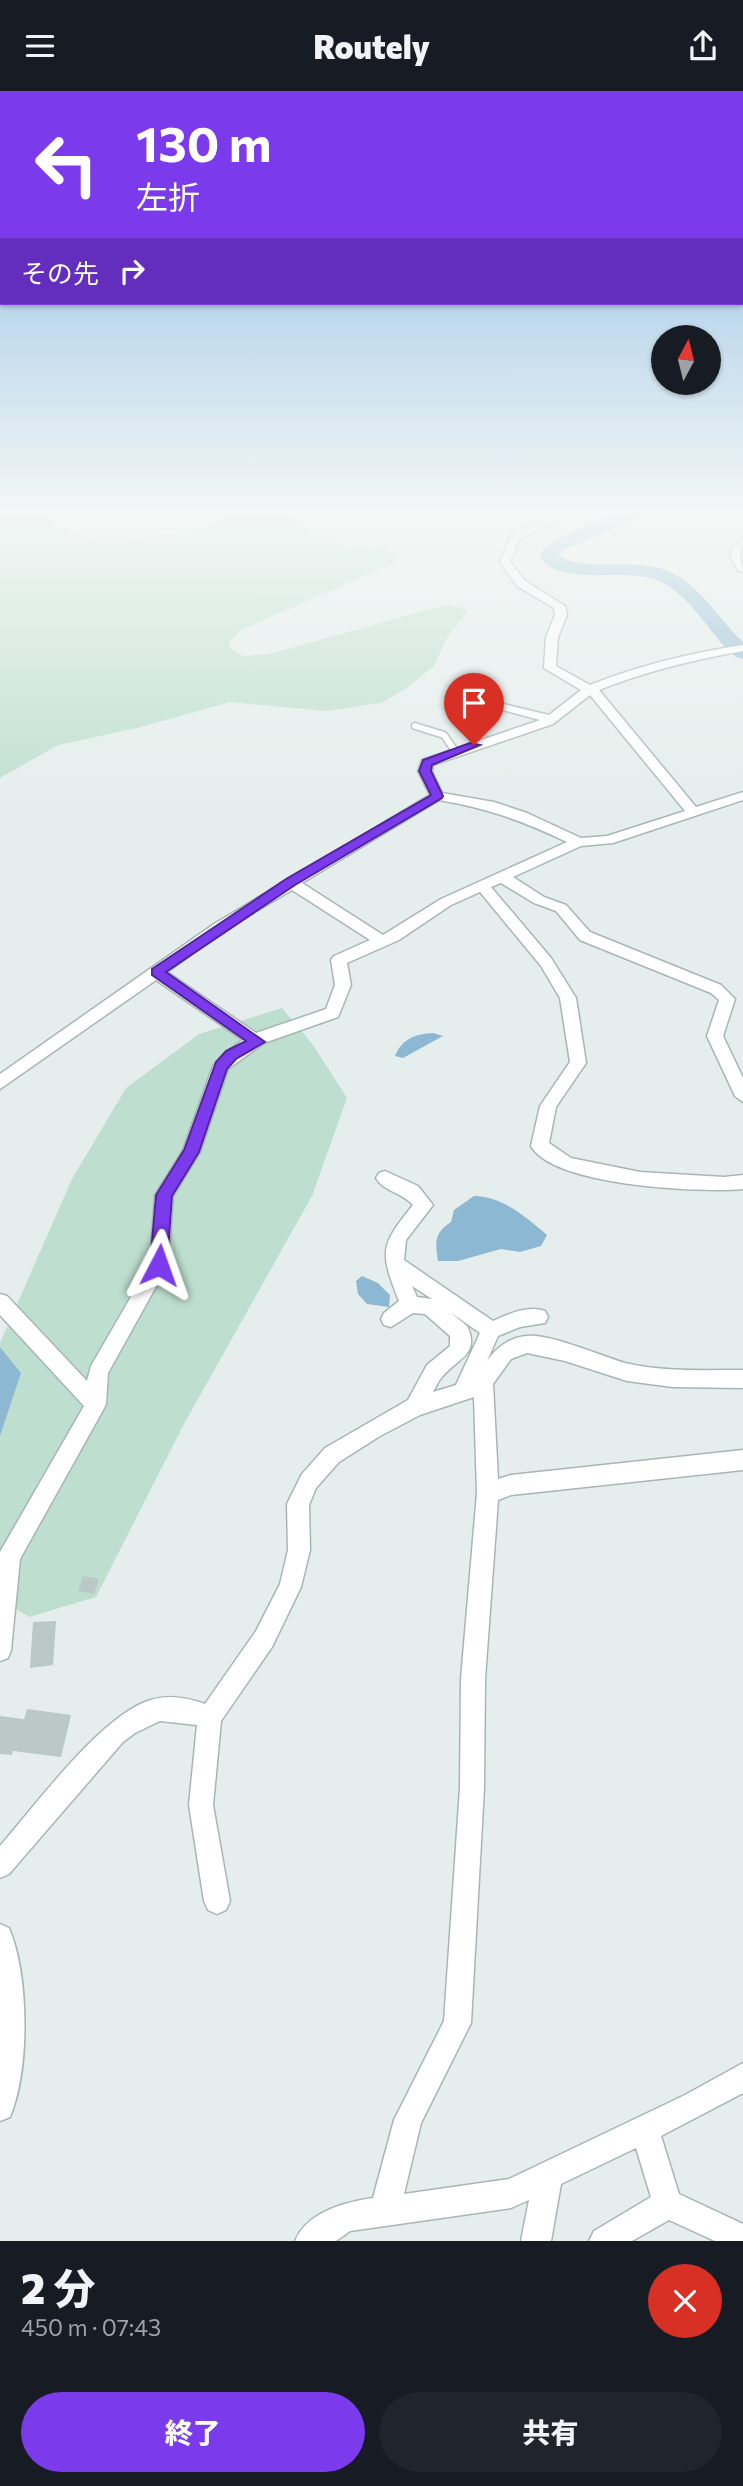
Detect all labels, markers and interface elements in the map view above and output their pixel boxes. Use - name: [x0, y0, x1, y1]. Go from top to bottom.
- text: Routely: [313, 26, 430, 66]
- icon: menu: [21, 27, 59, 65]
- icon: share: [684, 27, 722, 65]
- text: 130 m: [136, 112, 271, 172]
- icon: left: [21, 119, 112, 210]
- text: 左折: [136, 176, 200, 216]
- icon: right: [113, 252, 151, 290]
- text: その先: [21, 257, 99, 288]
- north arrow: [651, 325, 721, 395]
- map controls: [651, 325, 721, 395]
- pin: [444, 673, 504, 745]
- icon: arrive: [455, 684, 493, 722]
- position arrow: [122, 1228, 196, 1302]
- text: 2 分: [21, 2261, 95, 2313]
- button: close: [648, 2264, 722, 2338]
- text: 450 m · 07:43: [21, 2313, 161, 2341]
- button: 終了: [21, 2392, 365, 2472]
- button: 共有: [379, 2392, 722, 2472]

